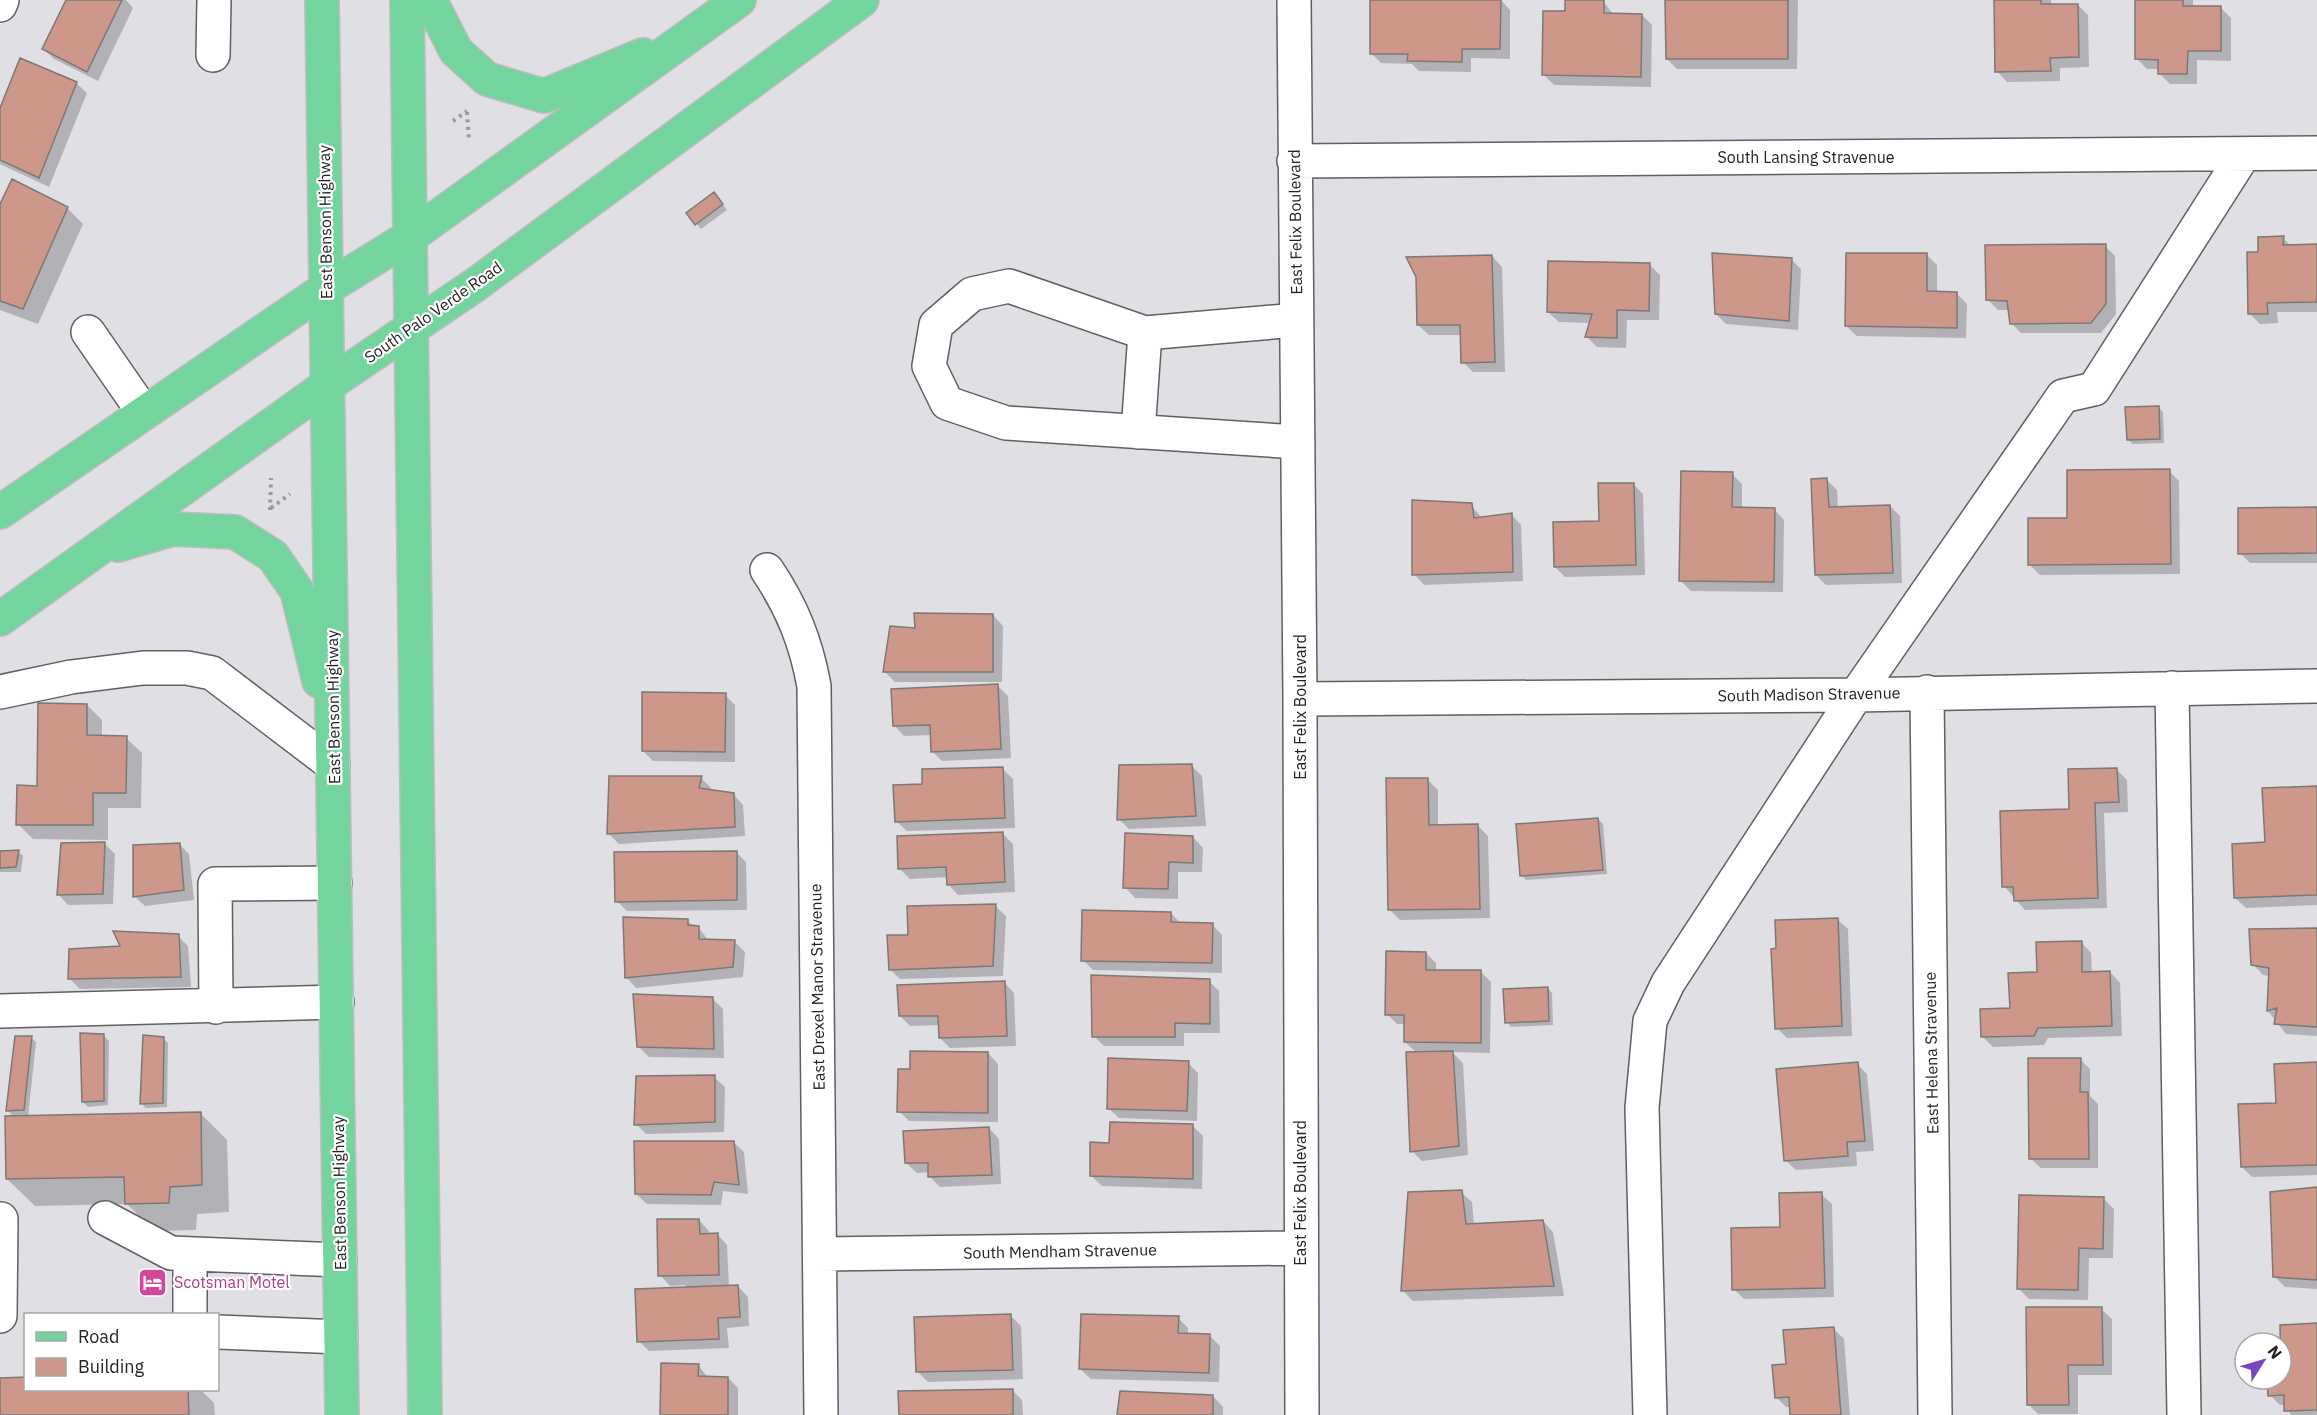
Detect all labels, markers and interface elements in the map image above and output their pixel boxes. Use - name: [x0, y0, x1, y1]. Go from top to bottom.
- street label: East Benson Highway: [314, 145, 336, 299]
- street label: South Lansing Stravenue: [1717, 147, 1895, 167]
- street label: East Felix Boulevard: [1284, 149, 1306, 295]
- street label: South Palo Verde Road: [360, 257, 506, 367]
- street label: East Benson Highway: [322, 630, 344, 784]
- street label: East Felix Boulevard: [1290, 634, 1310, 780]
- street label: South Madison Stravenue: [1717, 682, 1901, 706]
- street label: East Drexel Manor Stravenue: [805, 883, 829, 1091]
- street label: East Helena Stravenue: [1920, 972, 1942, 1134]
- street label: East Benson Highway: [328, 1116, 350, 1270]
- street label: East Felix Boulevard: [1290, 1120, 1310, 1266]
- street label: South Mendham Stravenue: [963, 1239, 1157, 1263]
- hotel icon: Scotsman Motel: [137, 1266, 169, 1298]
- place label: Scotsman Motel: [174, 1272, 290, 1292]
- legend: [24, 1313, 219, 1391]
- text: Road: [78, 1325, 119, 1348]
- north arrow: [2233, 1331, 2293, 1391]
- text: N: [2264, 1341, 2286, 1363]
- text: Building: [78, 1355, 145, 1378]

